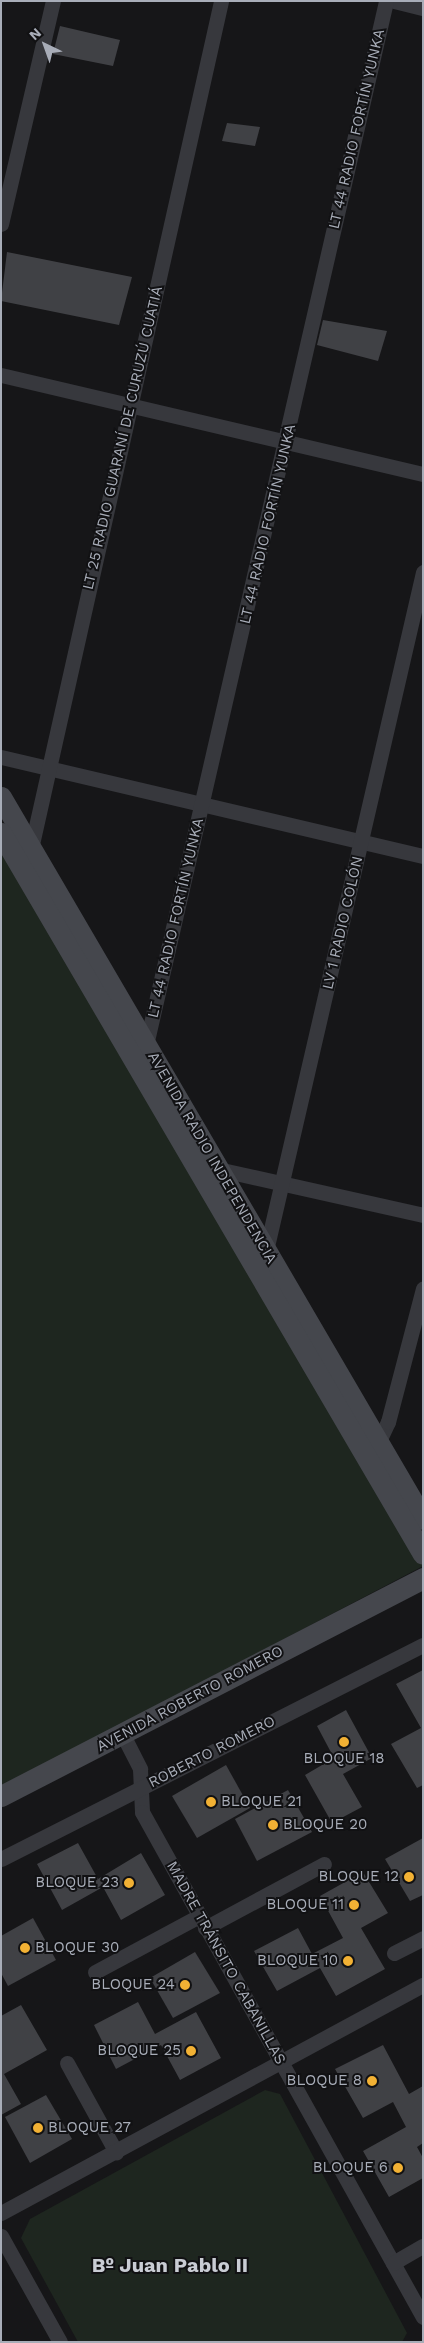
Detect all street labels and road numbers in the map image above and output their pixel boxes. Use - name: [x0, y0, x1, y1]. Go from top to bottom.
- street label: LT 44 RADIO FORTÍN YUNKA: [325, 27, 389, 231]
- street label: LT 25 RADIO GUARANÍ DE CURUZÚ CUATIÁ: [79, 284, 167, 592]
- street label: LT 44 RADIO FORTÍN YUNKA: [236, 422, 300, 626]
- street label: LT 44 RADIO FORTÍN YUNKA: [144, 816, 208, 1020]
- street label: LV 1 RADIO COLÓN: [319, 854, 367, 992]
- street label: AVENIDA RADIO INDEPENDENCIA: [144, 1049, 280, 1267]
- street label: AVENIDA ROBERTO ROMERO: [93, 1642, 287, 1756]
- street label: ROBERTO ROMERO: [146, 1712, 278, 1792]
- street label: MADRE TRÁNSITO CABANILLAS: [162, 1858, 290, 2068]

